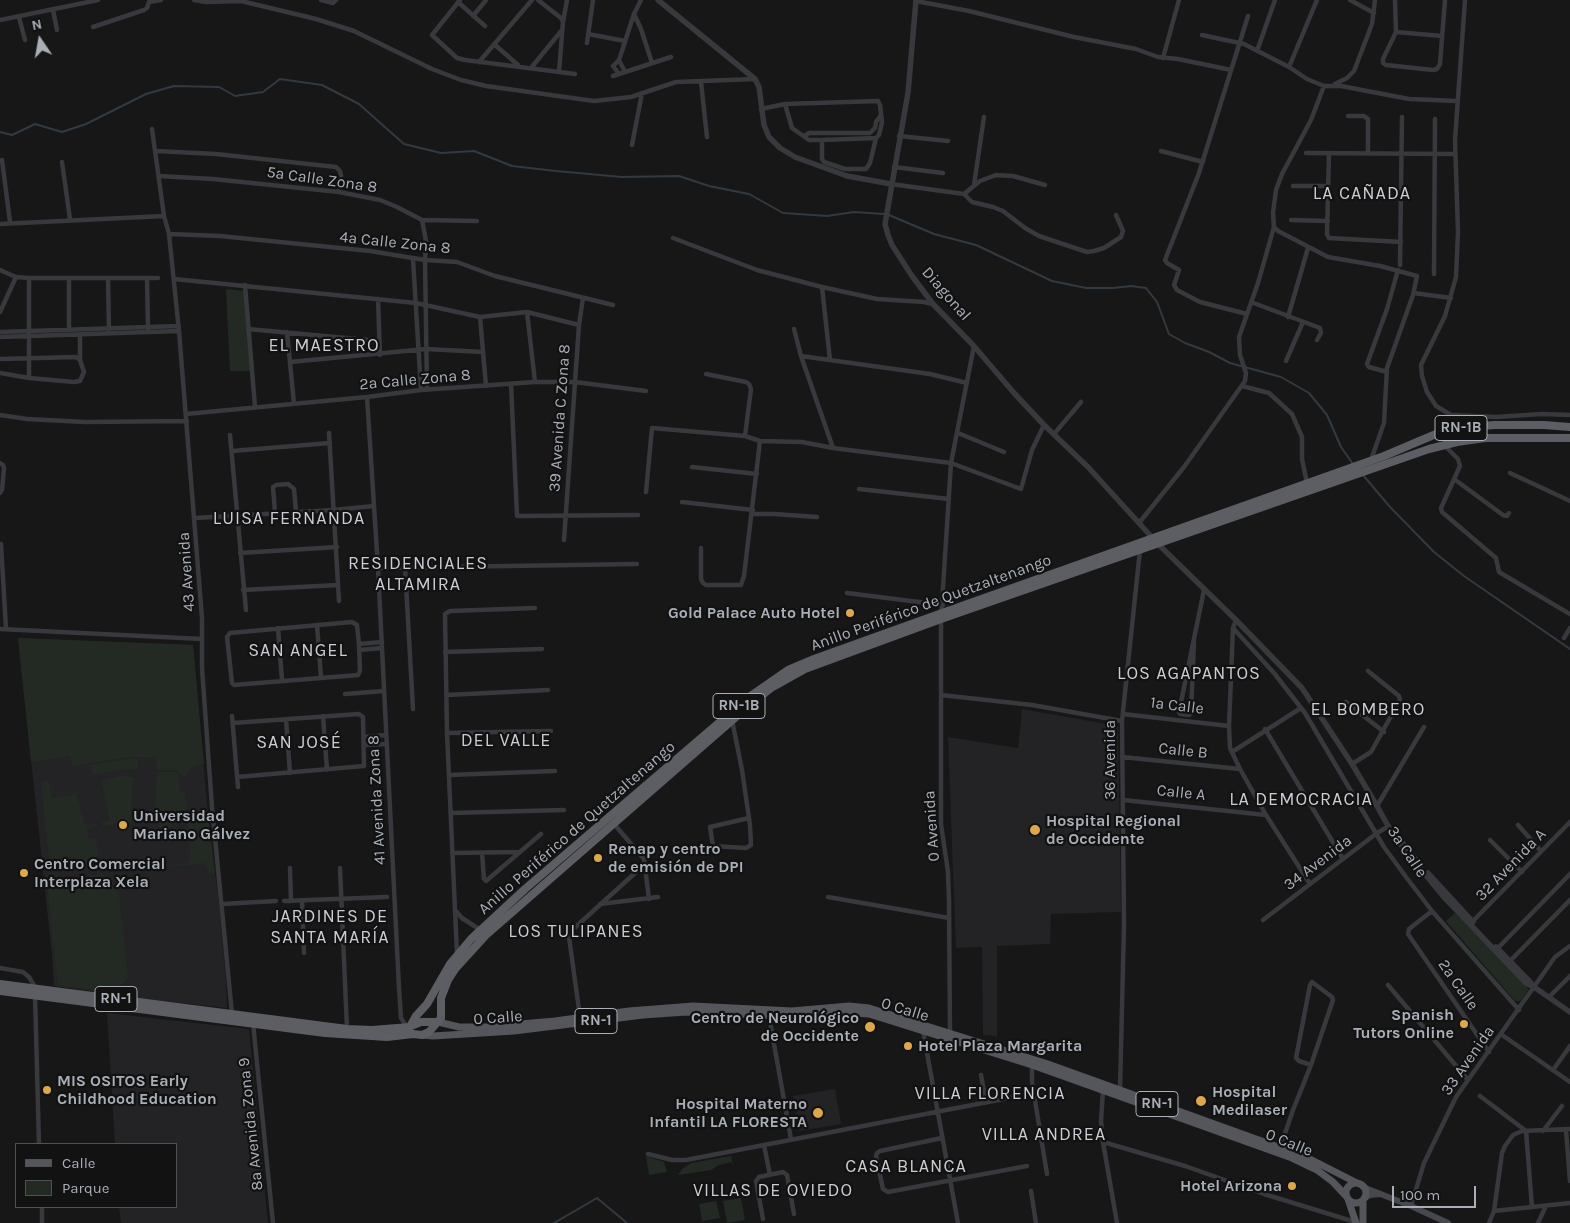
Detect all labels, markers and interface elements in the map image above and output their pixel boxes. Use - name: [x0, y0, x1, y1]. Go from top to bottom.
- north arrow: [15, 15, 65, 65]
- text: N: [30, 15, 43, 34]
- street label: 5a Calle Zona 8: [265, 163, 379, 197]
- district label: LA CAÑADA: [1312, 183, 1412, 205]
- street label: 4a Calle Zona 8: [339, 228, 451, 258]
- street label: Diagonal: [917, 263, 975, 325]
- district label: EL MAESTRO: [267, 335, 381, 357]
- street label: 39 Avenida C Zona 8: [545, 343, 575, 493]
- street label: 2a Calle Zona 8: [358, 366, 472, 394]
- road number: RN-1B: [1435, 416, 1487, 440]
- district label: LUISA FERNANDA: [211, 508, 367, 530]
- street label: 43 Avenida: [175, 531, 199, 613]
- street label: Anillo Periférico de Quetzaltenango: [808, 550, 1054, 656]
- district label: RESIDENCIALES ALTAMIRA: [346, 553, 490, 596]
- place label: Gold Palace Auto Hotel: [668, 603, 840, 623]
- marker: Gold Palace Auto Hotel: [844, 607, 856, 619]
- district label: SAN ANGEL: [247, 640, 349, 662]
- district label: LOS AGAPANTOS: [1115, 663, 1263, 685]
- street label: 1a Calle: [1149, 693, 1205, 719]
- road number: RN-1B: [713, 694, 765, 718]
- district label: EL BOMBERO: [1309, 699, 1427, 721]
- street label: 36 Avenida: [1100, 720, 1120, 800]
- district label: DEL VALLE: [460, 730, 552, 752]
- district label: SAN JOSÉ: [255, 732, 343, 754]
- street label: 41 Avenida Zona 8: [364, 735, 390, 865]
- street label: Anillo Periférico de Quetzaltenango: [475, 737, 679, 919]
- street label: Calle B: [1157, 739, 1209, 763]
- street label: Calle A: [1156, 781, 1206, 805]
- district label: LA DEMOCRACIA: [1228, 789, 1374, 811]
- street label: 0 Avenida: [920, 790, 944, 862]
- place label: Universidad Mariano Gálvez: [133, 806, 250, 844]
- place label: Hospital Regional de Occidente: [1046, 811, 1181, 849]
- marker: Universidad Mariano Gálvez: [117, 819, 129, 831]
- marker: Hospital Regional de Occidente: [1028, 823, 1042, 837]
- street label: 3a Calle: [1383, 823, 1431, 881]
- street label: 32 Avenida A: [1472, 825, 1550, 905]
- street label: 34 Avenida: [1280, 831, 1356, 895]
- place label: Renap y centro de emisión de DPI: [608, 839, 744, 877]
- marker: Renap y centro de emisión de DPI: [592, 852, 604, 864]
- place label: Centro Comercial Interplaza Xela: [34, 854, 165, 892]
- marker: Centro Comercial Interplaza Xela: [18, 867, 30, 879]
- district label: JARDINES DE SANTA MARÍA: [269, 906, 391, 949]
- district label: LOS TULIPANES: [507, 921, 645, 943]
- street label: 2a Calle: [1434, 956, 1482, 1014]
- road number: RN-1: [95, 986, 137, 1012]
- street label: 0 Calle: [879, 994, 931, 1026]
- place label: Spanish Tutors Online: [1353, 1005, 1454, 1043]
- street label: 0 Calle: [473, 1007, 523, 1029]
- road number: RN-1: [575, 1008, 617, 1034]
- place label: Centro de Neurológico de Occidente: [691, 1008, 859, 1046]
- marker: Spanish Tutors Online: [1458, 1018, 1470, 1030]
- marker: Centro de Neurológico de Occidente: [863, 1020, 877, 1034]
- street label: 33 Avenida: [1437, 1023, 1499, 1099]
- place label: Hotel Plaza Margarita: [918, 1036, 1082, 1056]
- marker: Hotel Plaza Margarita: [902, 1040, 914, 1052]
- street label: 8a Avenida Zona 9: [234, 1056, 268, 1192]
- place label: MIS OSITOS Early Childhood Education: [57, 1071, 217, 1109]
- place label: Hospital Medilaser: [1212, 1082, 1287, 1120]
- district label: VILLA FLORENCIA: [913, 1083, 1067, 1105]
- marker: MIS OSITOS Early Childhood Education: [41, 1084, 53, 1096]
- road number: RN-1: [1136, 1092, 1178, 1116]
- place label: Hospital Materno Infantil LA FLORESTA: [649, 1094, 807, 1132]
- marker: Hospital Medilaser: [1194, 1094, 1208, 1108]
- marker: Hospital Materno Infantil LA FLORESTA: [811, 1106, 825, 1120]
- district label: VILLA ANDREA: [980, 1124, 1108, 1146]
- street label: 0 Calle: [1263, 1125, 1315, 1161]
- legend: [15, 1143, 178, 1208]
- text: Calle: [62, 1154, 96, 1172]
- district label: CASA BLANCA: [844, 1156, 968, 1178]
- place label: Hotel Arizona: [1180, 1176, 1282, 1196]
- scale bar: [1395, 1176, 1479, 1208]
- text: Parque: [62, 1179, 110, 1197]
- district label: VILLAS DE OVIEDO: [691, 1180, 855, 1202]
- marker: Hotel Arizona: [1286, 1180, 1298, 1192]
- text: 100 m: [1400, 1186, 1440, 1204]

